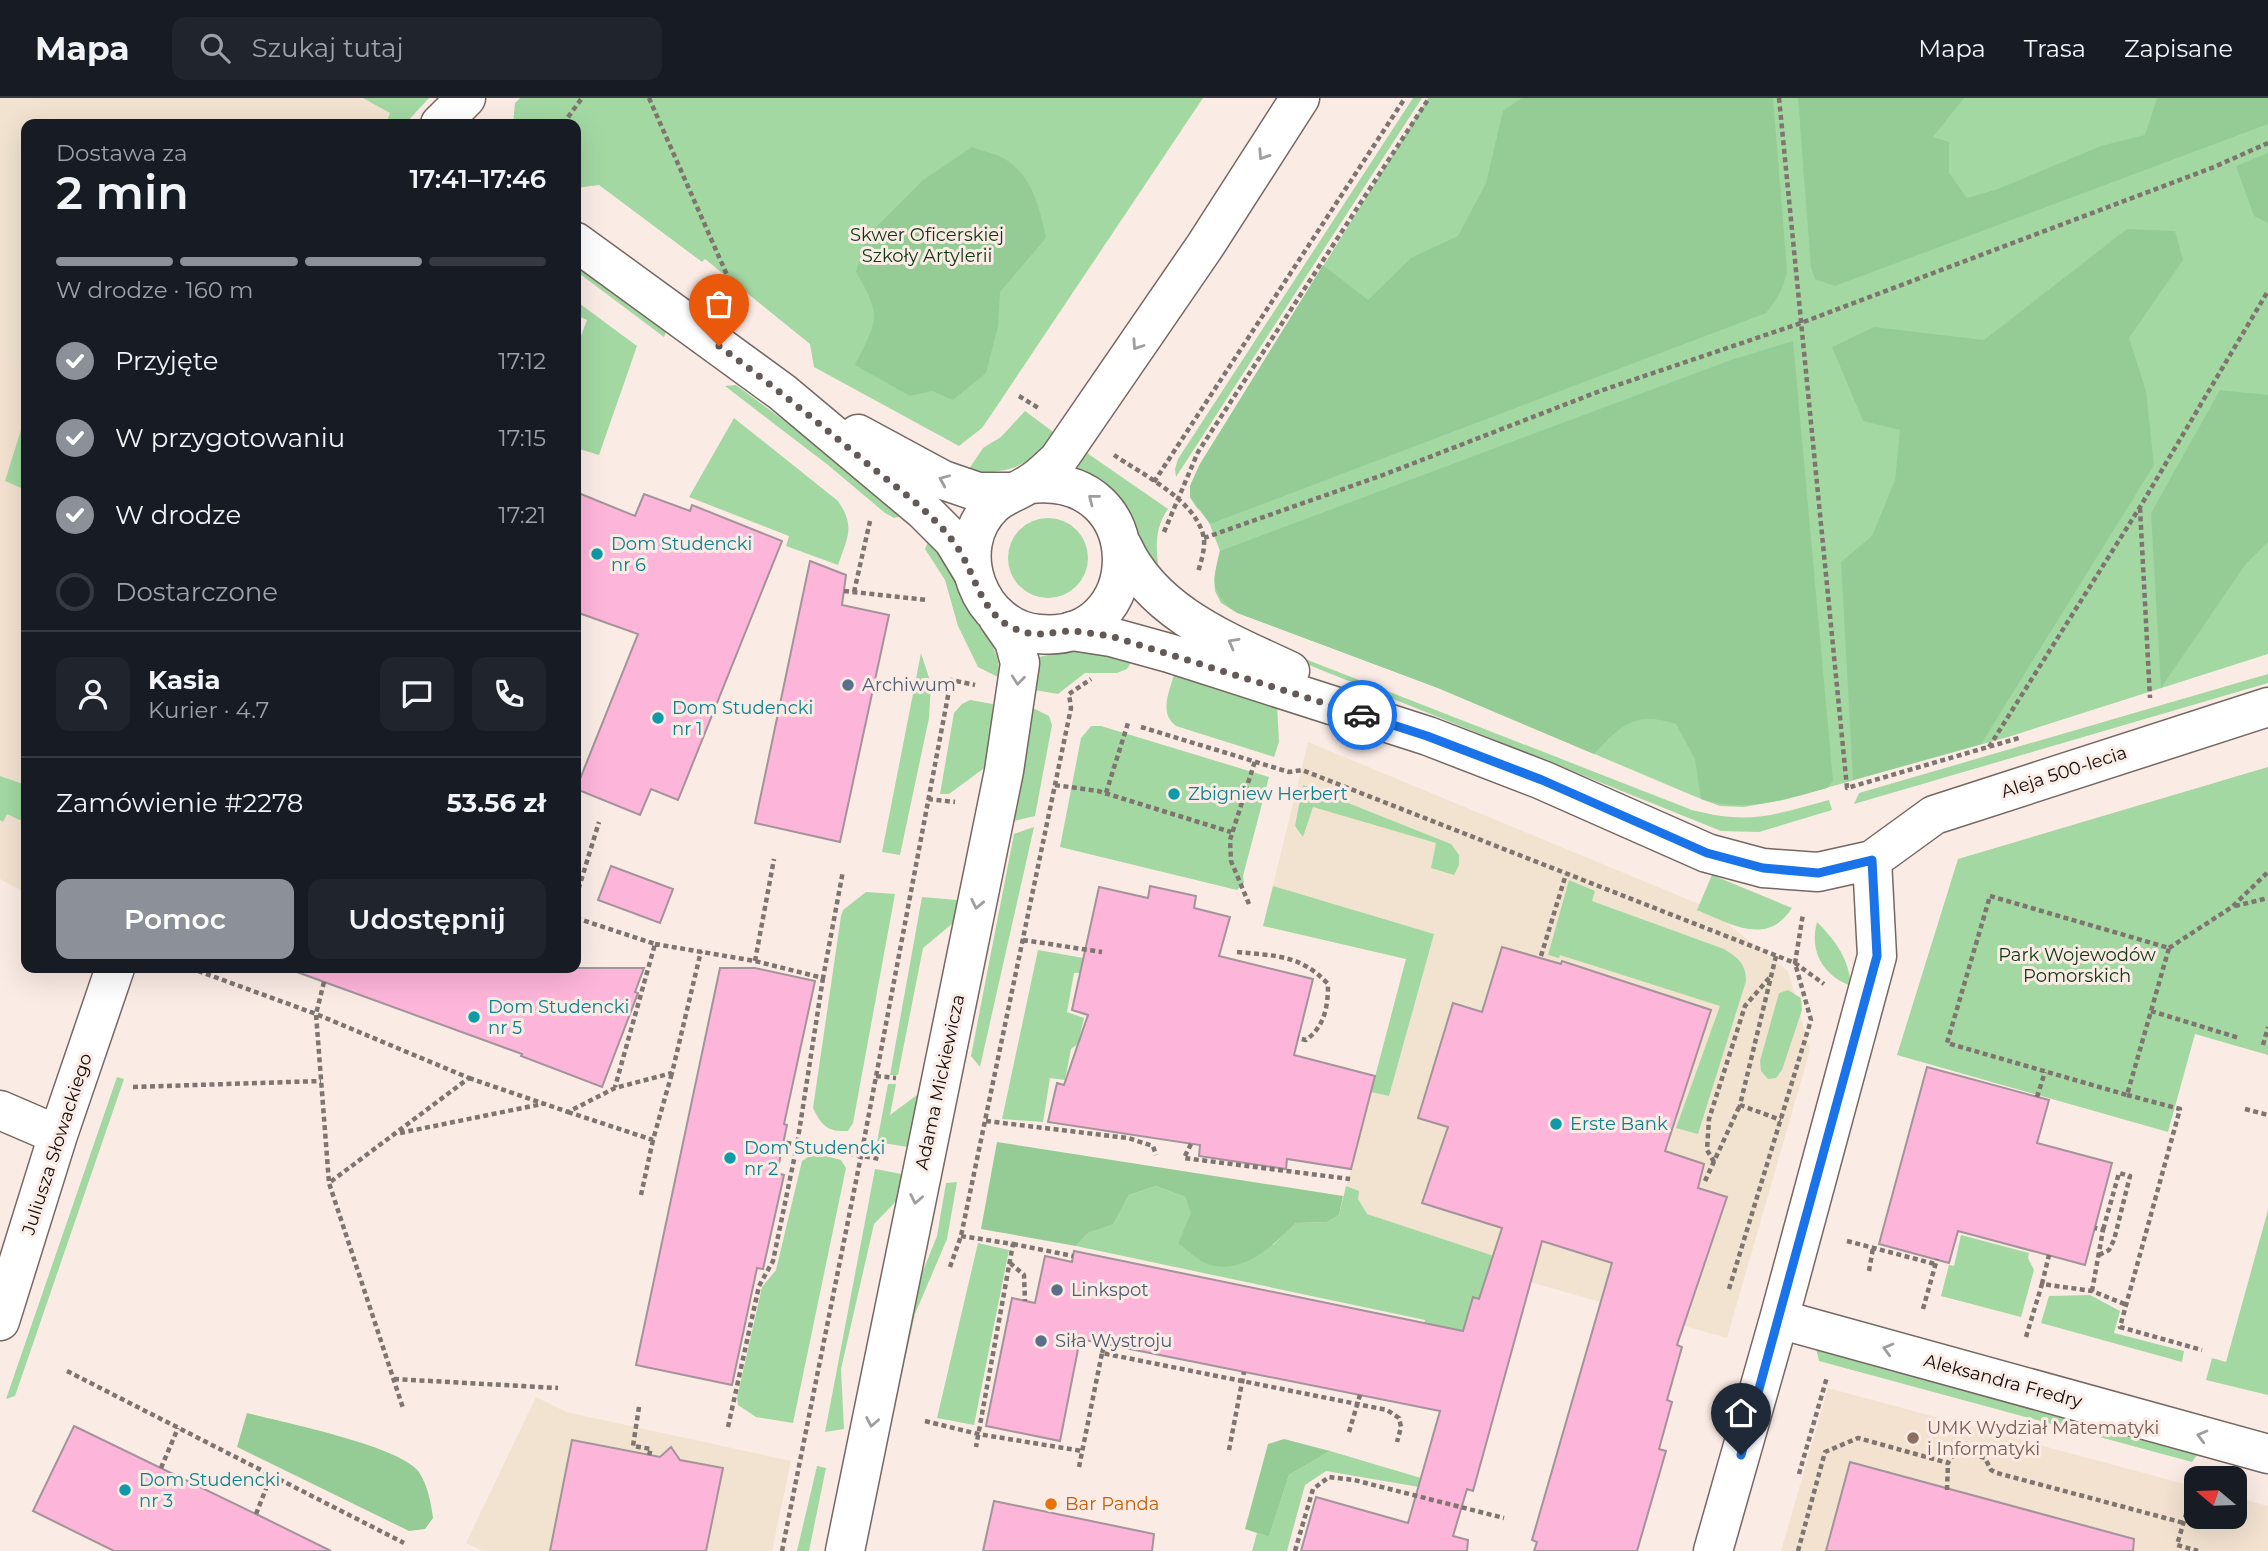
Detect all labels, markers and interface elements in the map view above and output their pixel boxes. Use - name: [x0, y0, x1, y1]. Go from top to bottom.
- search box: [172, 17, 662, 80]
- text: Mapa: [35, 28, 130, 68]
- icon: search: [196, 29, 234, 67]
- text: Szukaj tutaj: [252, 32, 404, 64]
- text: Mapa: [1918, 34, 1986, 63]
- text: Trasa: [2024, 34, 2086, 63]
- text: Zapisane: [2124, 34, 2233, 63]
- text: Dostawa za: [56, 139, 188, 167]
- one-way arrow: [1259, 148, 1272, 161]
- text: 17:41–17:46: [410, 163, 546, 195]
- text: 2 min: [56, 164, 189, 221]
- park label: Skwer Oficerskiej Szkoły Artylerii: [850, 224, 1004, 267]
- pin: [689, 274, 749, 346]
- text: W drodze · 160 m: [56, 276, 253, 304]
- icon: bag: [700, 285, 738, 323]
- one-way arrow: [1133, 337, 1146, 350]
- icon: check: [56, 342, 94, 380]
- text: Przyjęte: [115, 345, 218, 377]
- text: 17:12: [498, 347, 546, 375]
- icon: check: [56, 419, 94, 457]
- text: W przygotowaniu: [115, 422, 345, 454]
- text: 17:15: [498, 424, 546, 452]
- one-way arrow: [939, 474, 951, 488]
- one-way arrow: [1088, 495, 1101, 508]
- icon: check: [56, 496, 94, 534]
- text: W drodze: [115, 499, 241, 531]
- text: 17:21: [498, 501, 546, 529]
- place label: Dom Studencki nr 6: [611, 533, 752, 576]
- marker: Dom Studencki nr 6: [589, 546, 605, 562]
- text: Dostarczone: [115, 576, 278, 608]
- one-way arrow: [1228, 638, 1241, 651]
- button: person: [56, 657, 130, 731]
- button: chat: [380, 657, 454, 731]
- button: phone: [472, 657, 546, 731]
- text: Kasia: [148, 664, 221, 696]
- place label: Archiwum: [862, 674, 956, 696]
- one-way arrow: [1011, 675, 1026, 686]
- marker: Archiwum: [840, 677, 856, 693]
- courier: [1327, 680, 1397, 750]
- text: Kurier · 4.7: [148, 696, 269, 724]
- icon: car: [1343, 696, 1381, 734]
- place label: Dom Studencki nr 1: [672, 697, 813, 740]
- marker: Dom Studencki nr 1: [650, 710, 666, 726]
- street label: Aleja 500-lecia: [1998, 741, 2130, 803]
- place label: Zbigniew Herbert: [1188, 783, 1348, 805]
- marker: Zbigniew Herbert: [1166, 786, 1182, 802]
- text: Zamówienie #2278: [56, 787, 303, 819]
- text: 53.56 zł: [446, 787, 546, 819]
- button: Pomoc: [56, 879, 294, 959]
- button: Udostępnij: [308, 879, 546, 959]
- one-way arrow: [970, 898, 985, 910]
- park label: Park Wojewodów Pomorskich: [1998, 944, 2156, 987]
- street label: Adama Mickiewicza: [911, 992, 969, 1172]
- place label: Dom Studencki nr 5: [488, 996, 629, 1039]
- marker: Dom Studencki nr 5: [466, 1009, 482, 1025]
- street label: Juliusza Słowackiego: [17, 1050, 97, 1238]
- place label: Erste Bank: [1570, 1113, 1668, 1135]
- marker: Erste Bank: [1548, 1116, 1564, 1132]
- place label: Dom Studencki nr 2: [744, 1137, 885, 1180]
- marker: Dom Studencki nr 2: [722, 1150, 738, 1166]
- one-way arrow: [909, 1193, 924, 1205]
- place label: Linkspot: [1071, 1279, 1149, 1301]
- marker: Linkspot: [1049, 1282, 1065, 1298]
- place label: Siła Wystroju: [1055, 1330, 1172, 1352]
- marker: Siła Wystroju: [1033, 1333, 1049, 1349]
- one-way arrow: [1883, 1343, 1895, 1357]
- street label: Aleksandra Fredry: [1922, 1349, 2085, 1413]
- pin: [1711, 1383, 1771, 1455]
- icon: home: [1722, 1394, 1760, 1432]
- one-way arrow: [865, 1416, 880, 1428]
- place label: UMK Wydział Matematyki i Informatyki: [1927, 1417, 2159, 1460]
- marker: UMK Wydział Matematyki i Informatyki: [1905, 1430, 1921, 1446]
- one-way arrow: [2196, 1430, 2208, 1444]
- north arrow: [2184, 1466, 2247, 1530]
- map controls: [2184, 1466, 2247, 1529]
- place label: Dom Studencki nr 3: [139, 1469, 280, 1512]
- marker: Dom Studencki nr 3: [117, 1482, 133, 1498]
- place label: Bar Panda: [1065, 1493, 1159, 1515]
- marker: Bar Panda: [1043, 1496, 1059, 1512]

